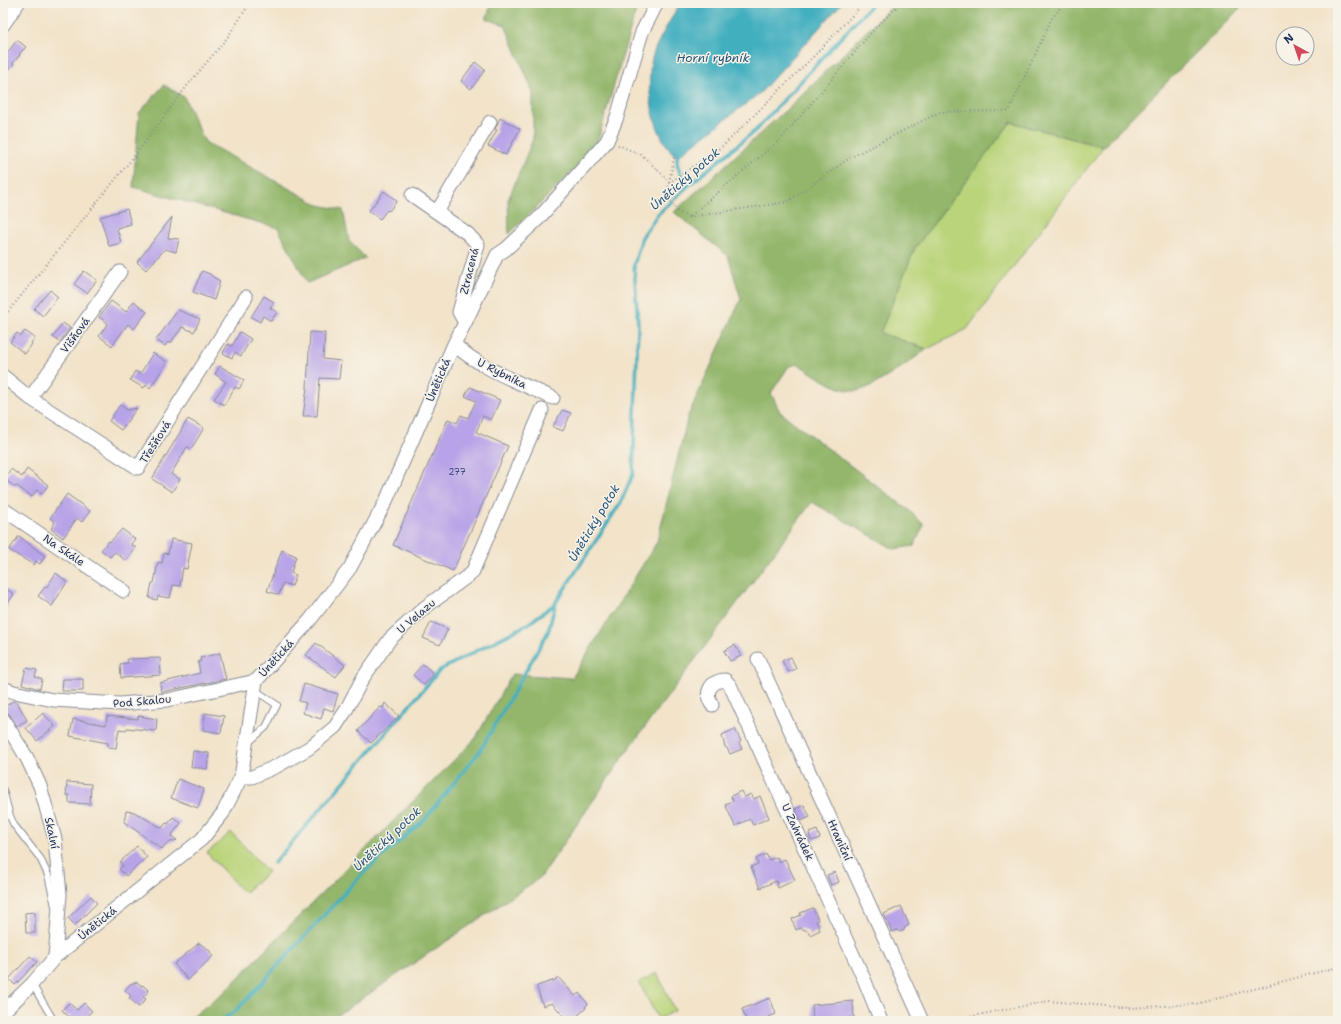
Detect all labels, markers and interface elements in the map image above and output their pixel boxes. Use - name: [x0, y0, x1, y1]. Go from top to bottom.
- north arrow: [1275, 26, 1315, 66]
- text: N: [1281, 30, 1297, 47]
- water label: Horní rybník: [676, 50, 750, 66]
- water label: Únětický potok: [647, 144, 723, 214]
- street label: Ztracená: [456, 246, 483, 296]
- street label: Višňová: [57, 314, 94, 356]
- street label: U Rybníka: [474, 355, 529, 392]
- street label: Únětická: [422, 356, 454, 404]
- street label: Třešňová: [136, 418, 175, 467]
- house number: 277: [448, 466, 466, 478]
- water label: Únětický potok: [565, 481, 623, 565]
- street label: Na Skále: [40, 531, 87, 570]
- street label: U Velazu: [394, 595, 439, 637]
- street label: Únětická: [255, 636, 297, 680]
- street label: Pod Skalou: [112, 691, 172, 712]
- street label: U Zahrádek: [778, 801, 817, 863]
- water label: Únětický potok: [350, 803, 425, 875]
- street label: Skalní: [41, 816, 62, 850]
- street label: Hraniční: [824, 817, 855, 863]
- street label: Únětická: [74, 902, 120, 944]

